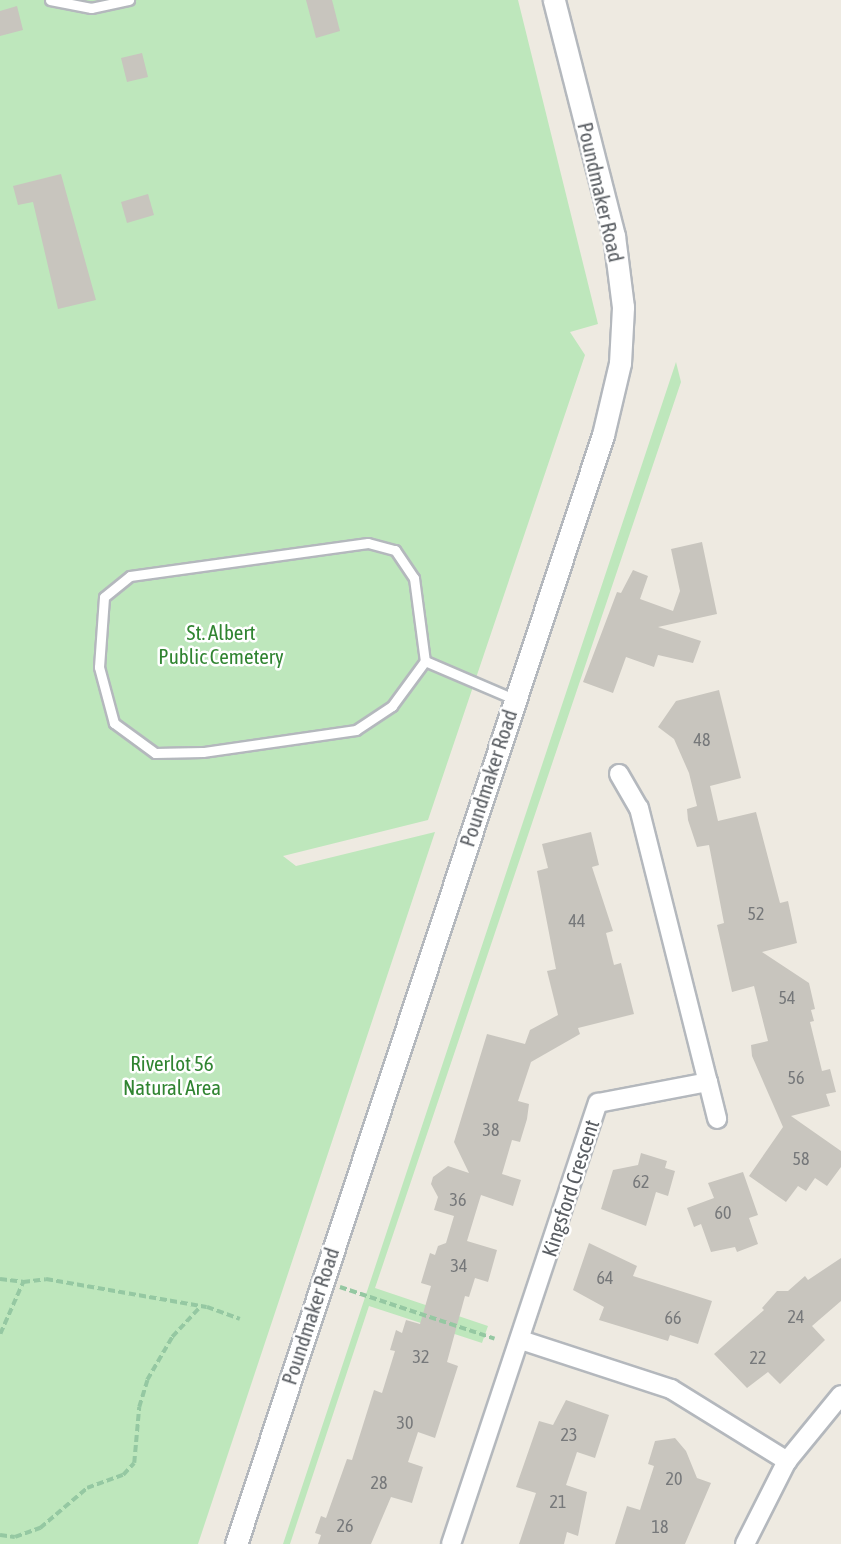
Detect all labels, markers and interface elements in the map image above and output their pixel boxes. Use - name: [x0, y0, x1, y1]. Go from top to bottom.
- street label: Poundmaker Road: [573, 120, 629, 264]
- park label: St. Albert Public Cemetery: [158, 619, 284, 669]
- street label: Poundmaker Road: [454, 706, 522, 850]
- house number: 48: [694, 729, 710, 751]
- house number: 52: [748, 903, 764, 925]
- house number: 44: [569, 910, 585, 932]
- house number: 54: [779, 987, 795, 1009]
- park label: Riverlot 56 Natural Area: [123, 1050, 221, 1100]
- house number: 56: [788, 1067, 804, 1089]
- street label: Kingsford Crescent: [536, 1116, 604, 1260]
- house number: 38: [483, 1119, 499, 1141]
- house number: 58: [793, 1148, 809, 1170]
- house number: 62: [633, 1171, 649, 1193]
- house number: 36: [450, 1189, 466, 1211]
- house number: 60: [715, 1202, 731, 1224]
- street label: Poundmaker Road: [276, 1244, 344, 1388]
- house number: 34: [451, 1255, 467, 1277]
- house number: 64: [597, 1267, 613, 1289]
- house number: 24: [788, 1306, 804, 1328]
- house number: 66: [665, 1307, 681, 1329]
- house number: 32: [413, 1346, 429, 1368]
- house number: 22: [750, 1347, 766, 1369]
- house number: 30: [397, 1412, 413, 1434]
- house number: 23: [561, 1424, 577, 1446]
- house number: 20: [666, 1468, 682, 1490]
- house number: 28: [371, 1472, 387, 1494]
- house number: 21: [550, 1491, 566, 1513]
- house number: 26: [337, 1515, 353, 1537]
- house number: 18: [652, 1516, 668, 1538]

